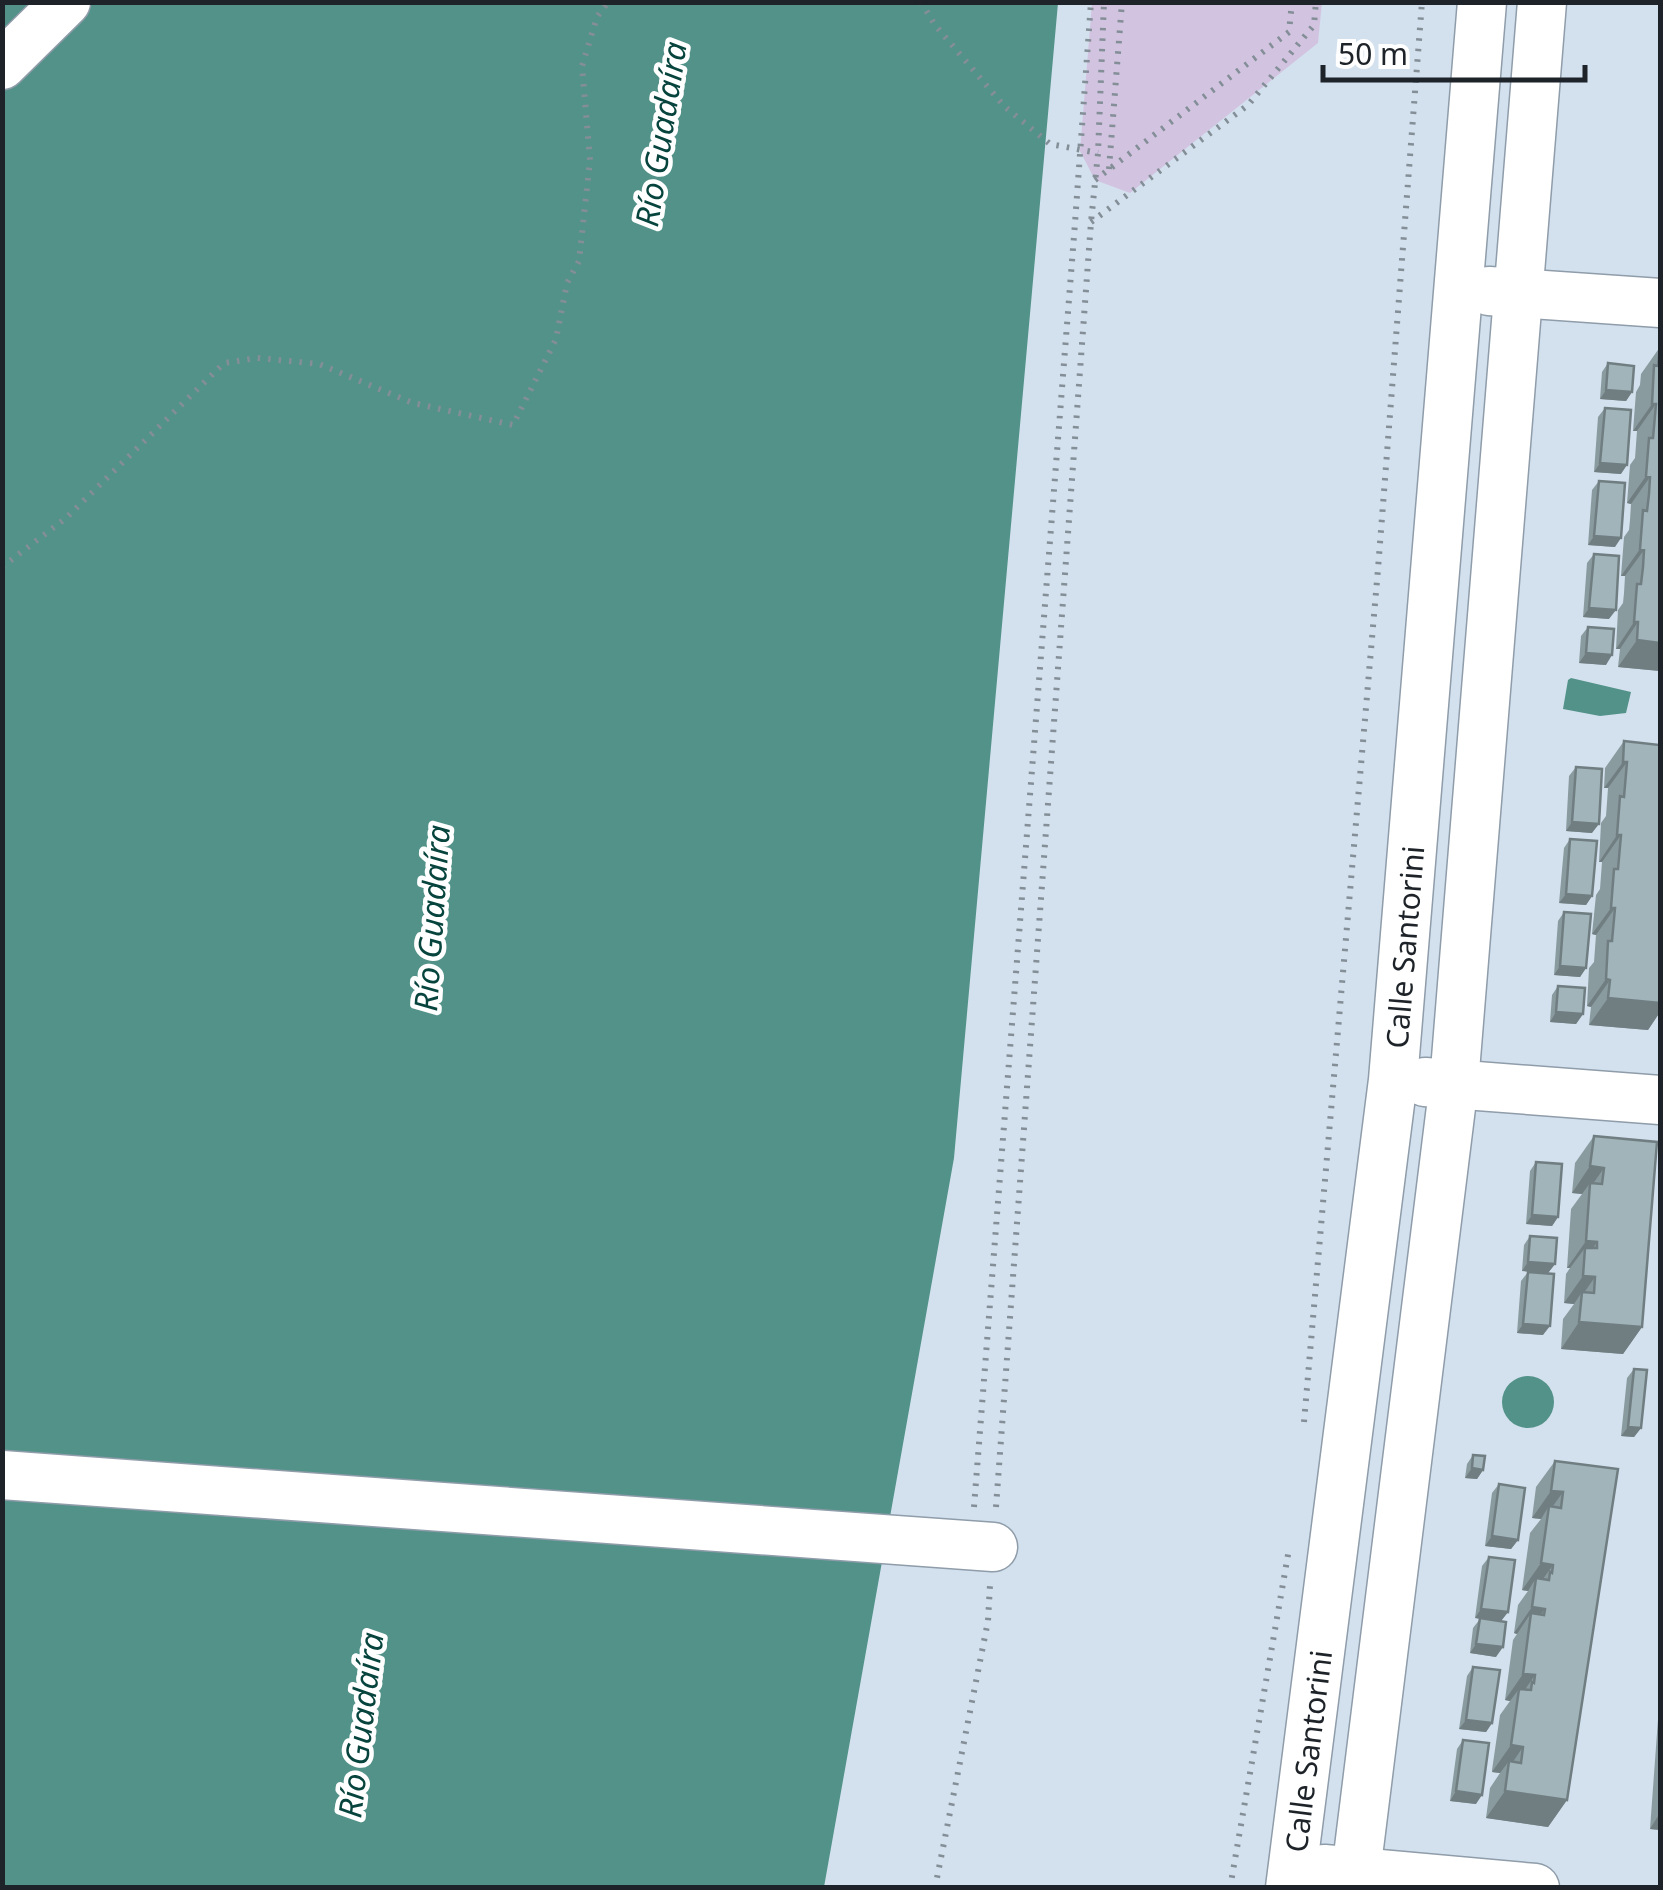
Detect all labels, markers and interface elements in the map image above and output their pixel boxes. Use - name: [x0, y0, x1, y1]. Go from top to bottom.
- scale bar: [1323, 20, 1586, 82]
- text: 50 m: [1338, 33, 1408, 74]
- water label: Río Guadaíra: [624, 39, 696, 229]
- water label: Río Guadaíra: [403, 823, 459, 1013]
- street label: Calle Santorini: [1375, 844, 1433, 1050]
- water label: Río Guadaíra: [327, 1630, 393, 1820]
- street label: Calle Santorini: [1274, 1648, 1341, 1855]

